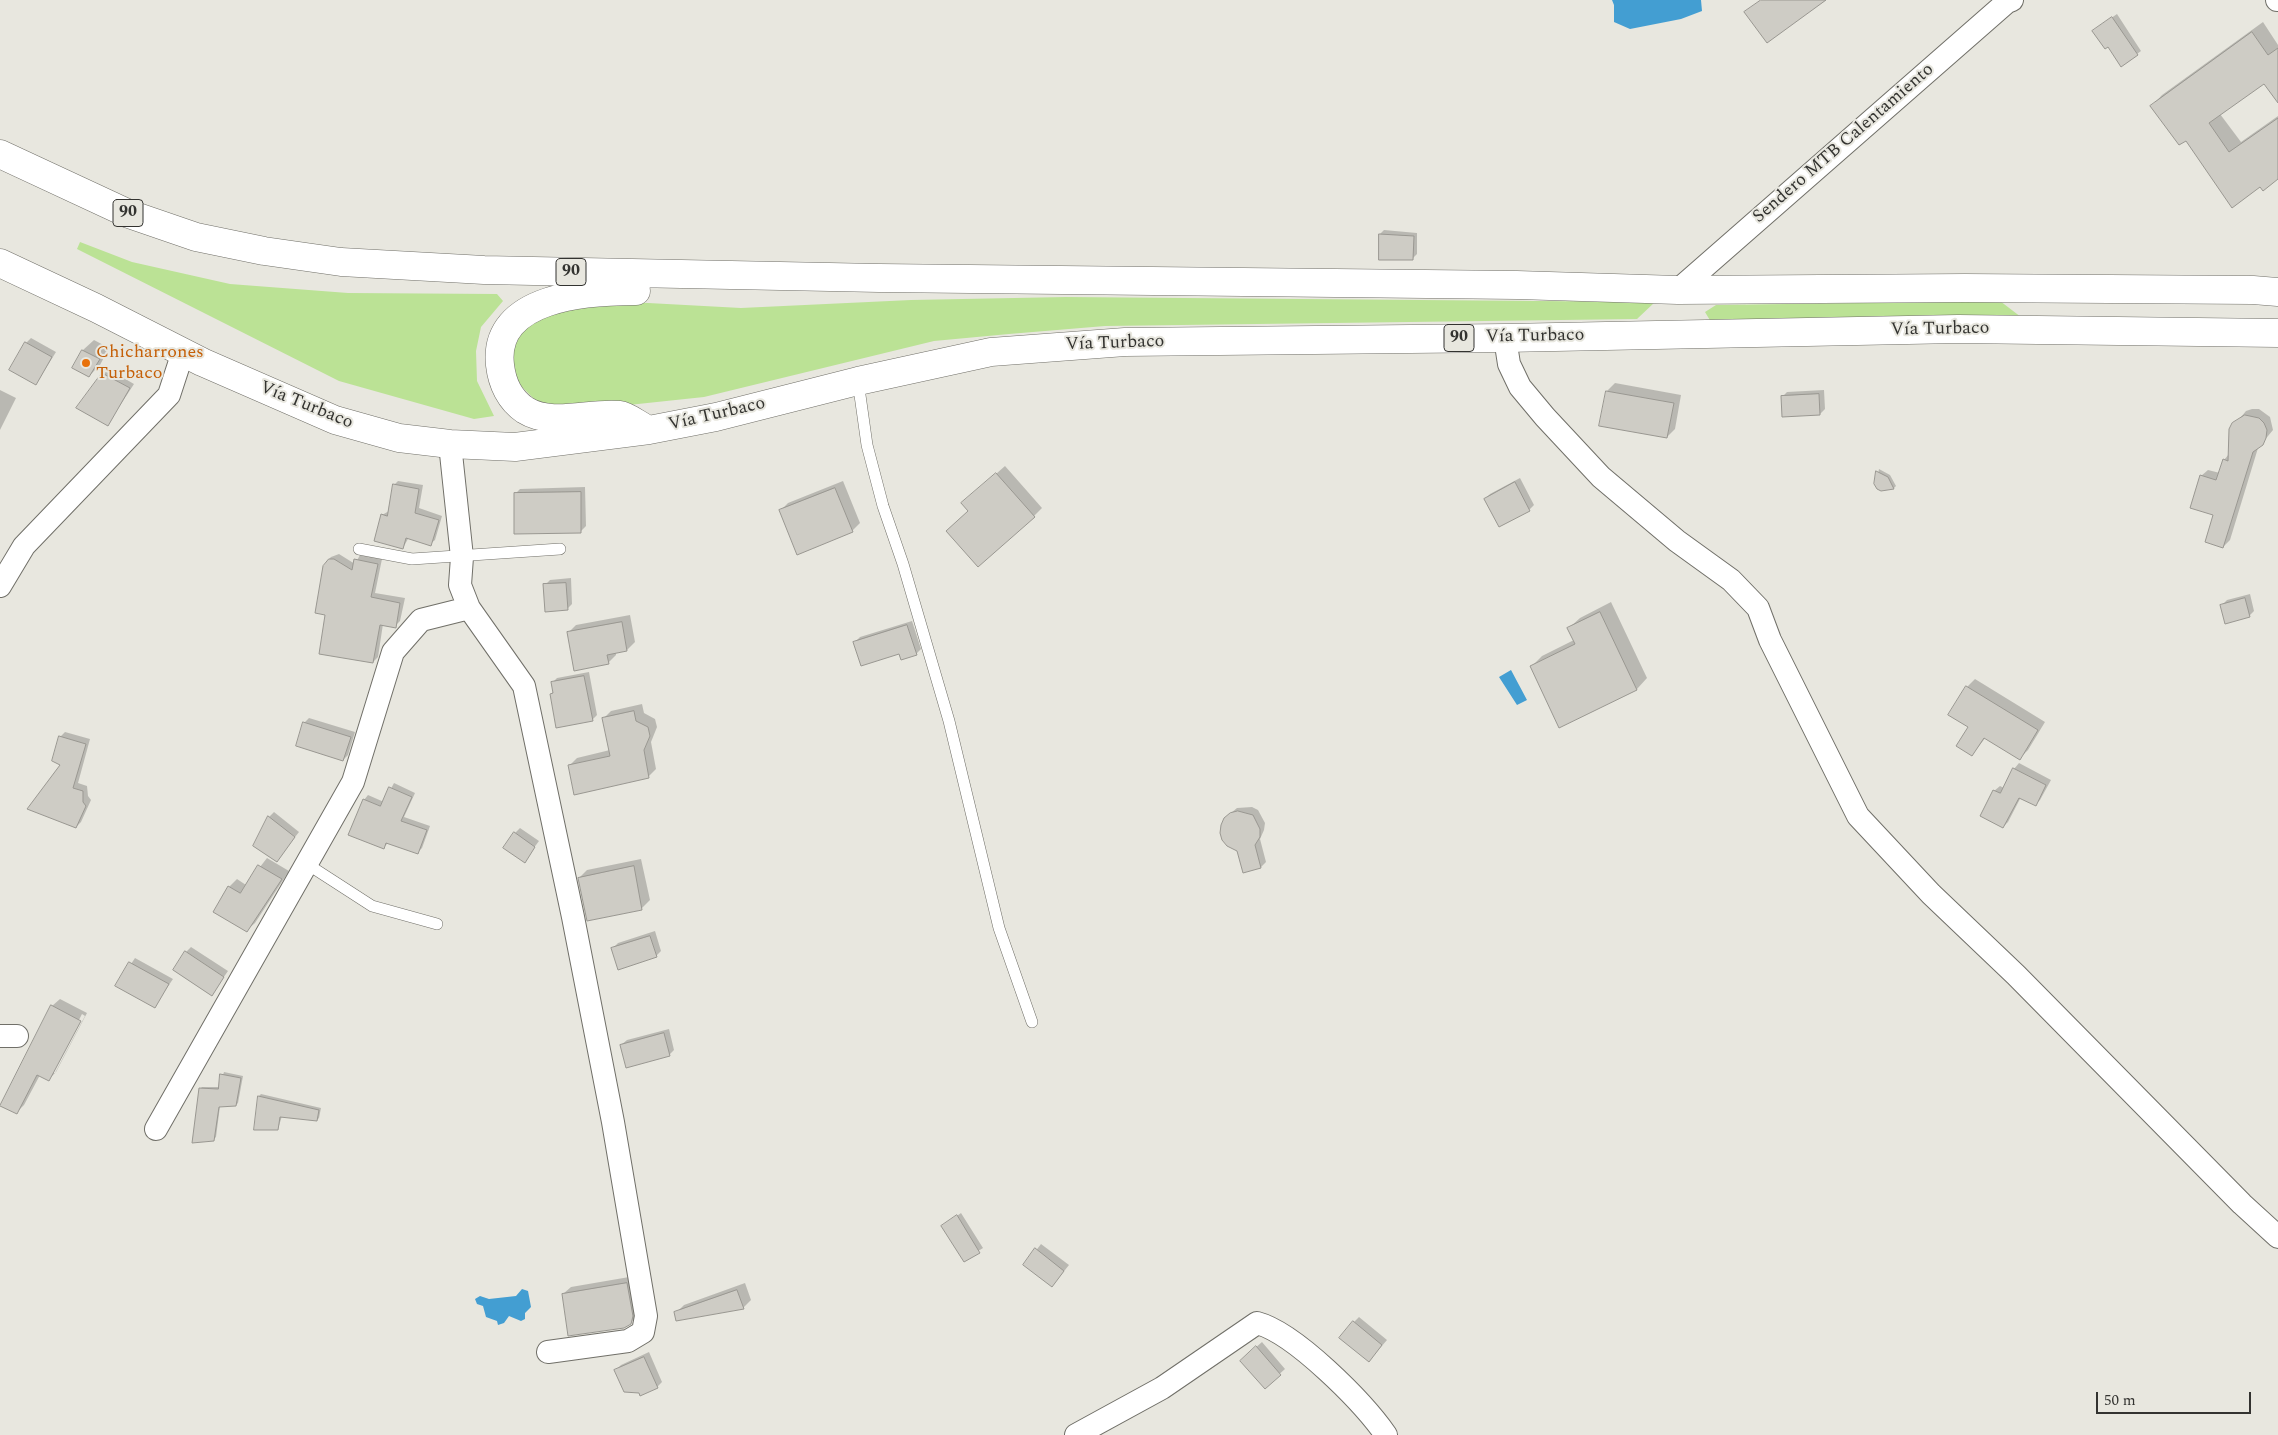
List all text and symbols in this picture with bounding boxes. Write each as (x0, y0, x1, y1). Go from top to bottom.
street label: Sendero MTB Calentamiento (1749, 60, 1939, 228)
road number: 90 (113, 200, 143, 227)
road number: 90 (556, 258, 586, 286)
street label: Vía Turbaco (1890, 318, 1990, 342)
road number: 90 (1444, 324, 1474, 352)
street label: Vía Turbaco (1485, 325, 1585, 349)
street label: Vía Turbaco (1065, 331, 1165, 357)
place label: Chicharrones Turbaco (96, 342, 204, 384)
marker: Chicharrones Turbaco (80, 357, 92, 369)
street label: Vía Turbaco (256, 377, 356, 435)
street label: Vía Turbaco (666, 393, 768, 437)
scale bar (2098, 1382, 2253, 1414)
text: 50 m (2104, 1389, 2136, 1412)

